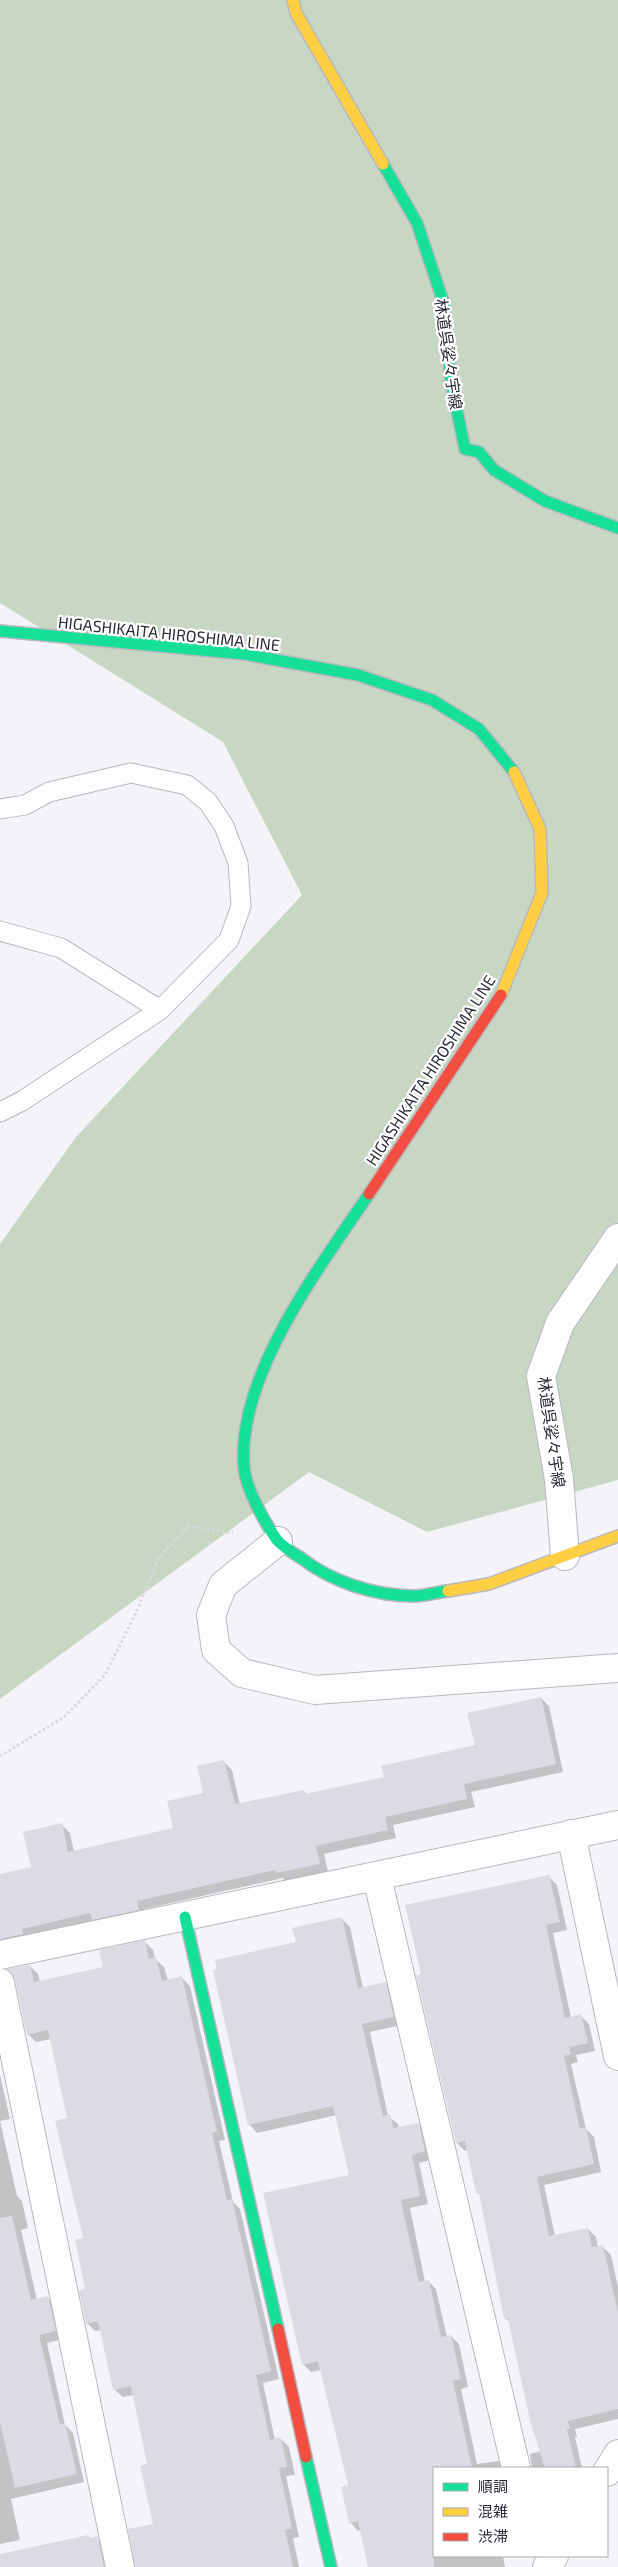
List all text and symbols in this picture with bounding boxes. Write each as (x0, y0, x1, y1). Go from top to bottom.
street label: 林道呉娑々宇線 (432, 297, 466, 411)
street label: HIGASHIKAITA HIROSHIMA LINE (57, 612, 281, 654)
street label: HIGASHIKAITA HIROSHIMA LINE (361, 971, 499, 1169)
street label: 林道呉娑々宇線 (535, 1375, 569, 1489)
legend (433, 2467, 608, 2557)
text: 順調 (478, 2477, 508, 2495)
text: 混雑 (478, 2502, 508, 2520)
text: 渋滞 (478, 2527, 508, 2545)

